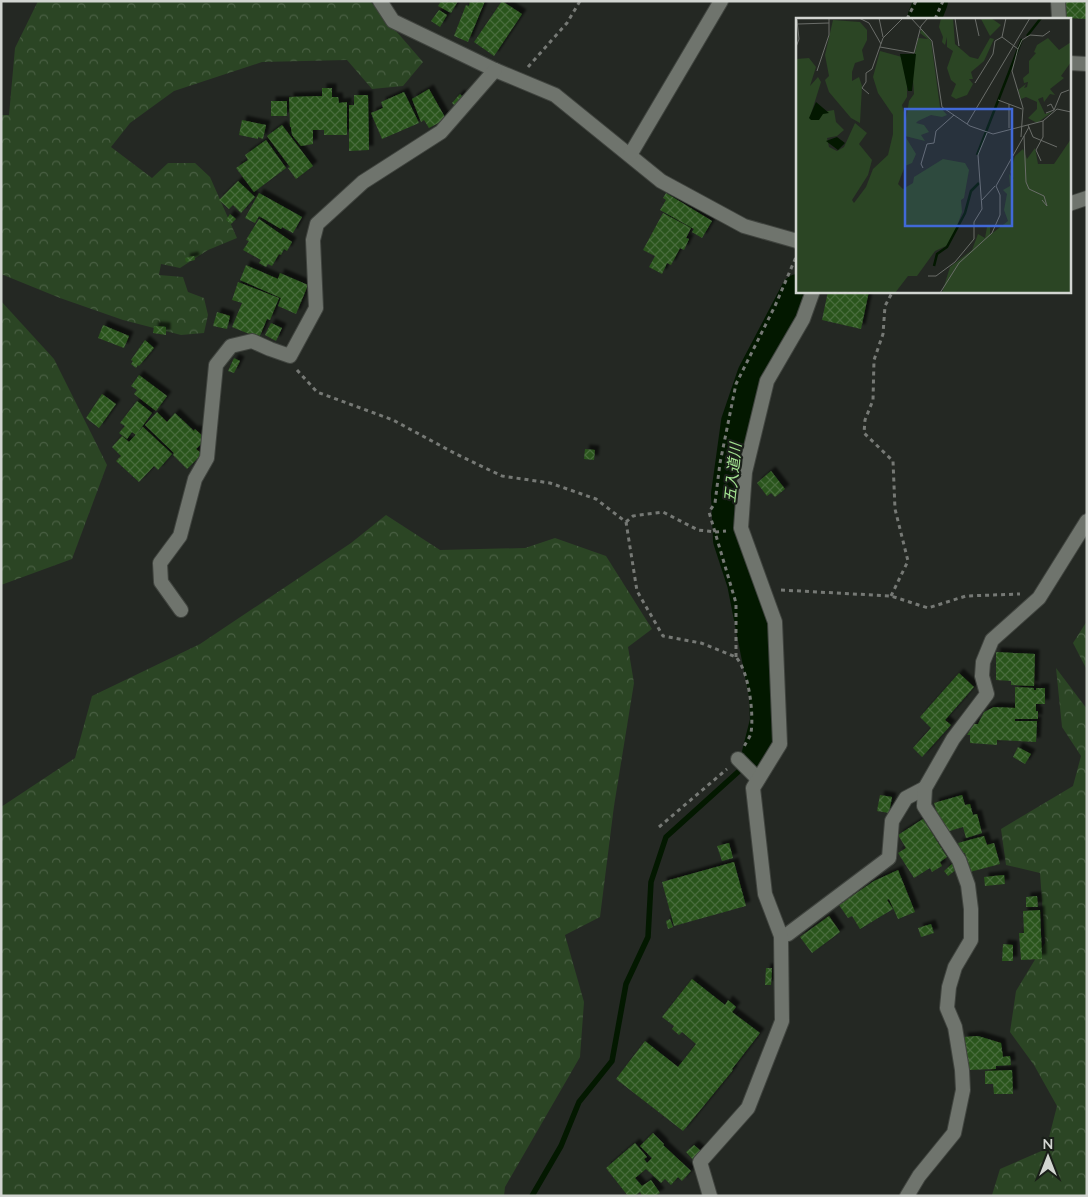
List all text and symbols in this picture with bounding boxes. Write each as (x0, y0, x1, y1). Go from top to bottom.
inset map (796, 18, 1070, 292)
water label: 五入道川 (720, 440, 744, 504)
north arrow (1023, 1132, 1073, 1182)
text: N (1043, 1135, 1053, 1152)

